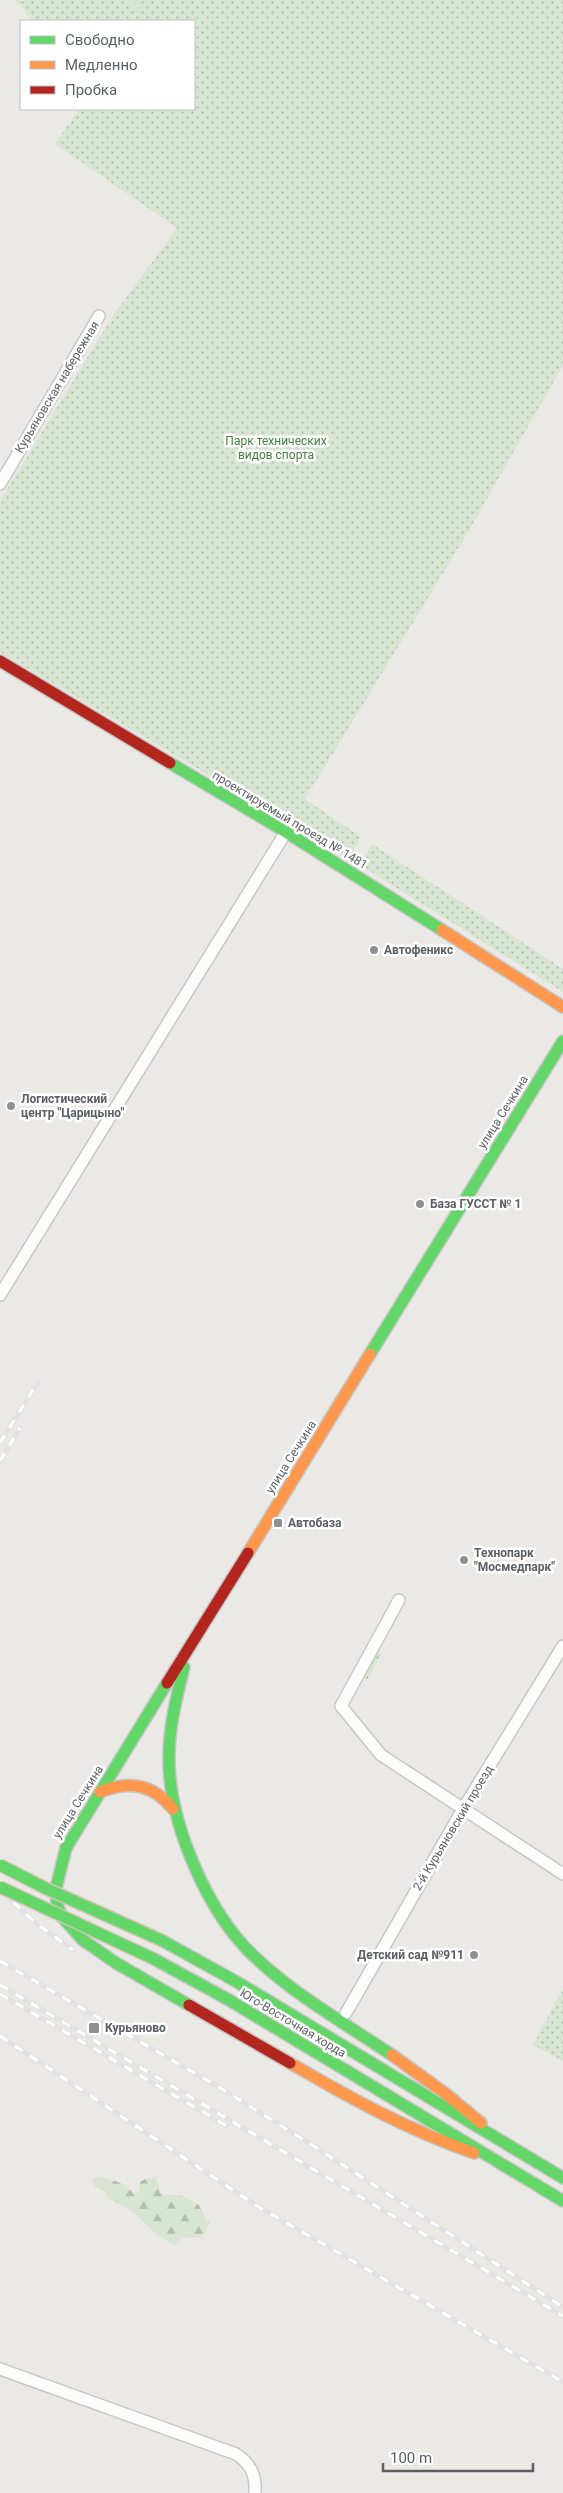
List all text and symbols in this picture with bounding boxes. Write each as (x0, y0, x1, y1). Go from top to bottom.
legend (20, 20, 195, 110)
text: Свободно (65, 31, 134, 49)
text: Медленно (65, 56, 138, 74)
text: Пробка (65, 81, 117, 99)
street label: Курьяновская набережная (12, 319, 102, 455)
park label: Парк технических видов спорта (225, 434, 327, 462)
street label: проектируемый проезд № 1481 (210, 768, 370, 872)
place label: Автофеникс (384, 943, 453, 957)
marker: Автофеникс (368, 944, 380, 956)
street label: улица Сечкина (475, 1073, 531, 1151)
place label: Логистический центр "Царицыно" (21, 1092, 125, 1120)
marker: Логистический центр "Царицыно" (5, 1100, 17, 1112)
place label: База ГУССТ № 1 (430, 1197, 521, 1211)
marker: База ГУССТ № 1 (414, 1198, 426, 1210)
street label: улица Сечкина (263, 1418, 319, 1496)
place label: Автобаза (288, 1516, 342, 1530)
marker: Автобаза (272, 1517, 284, 1529)
place label: Технопарк "Мосмедпарк" (474, 1546, 555, 1574)
marker: Технопарк "Мосмедпарк" (458, 1554, 470, 1566)
street label: улица Сечкина (50, 1763, 106, 1841)
street label: 2-й Курьяновский проезд (410, 1763, 496, 1893)
place label: Детский сад №911 (357, 1948, 464, 1962)
marker: Детский сад №911 (468, 1949, 480, 1961)
street label: Юго-Восточная хорда (237, 1986, 349, 2060)
marker: Курьяново (87, 2021, 101, 2035)
place label: Курьяново (105, 2021, 166, 2035)
scale bar (383, 2440, 533, 2472)
text: 100 m (390, 2449, 432, 2467)

